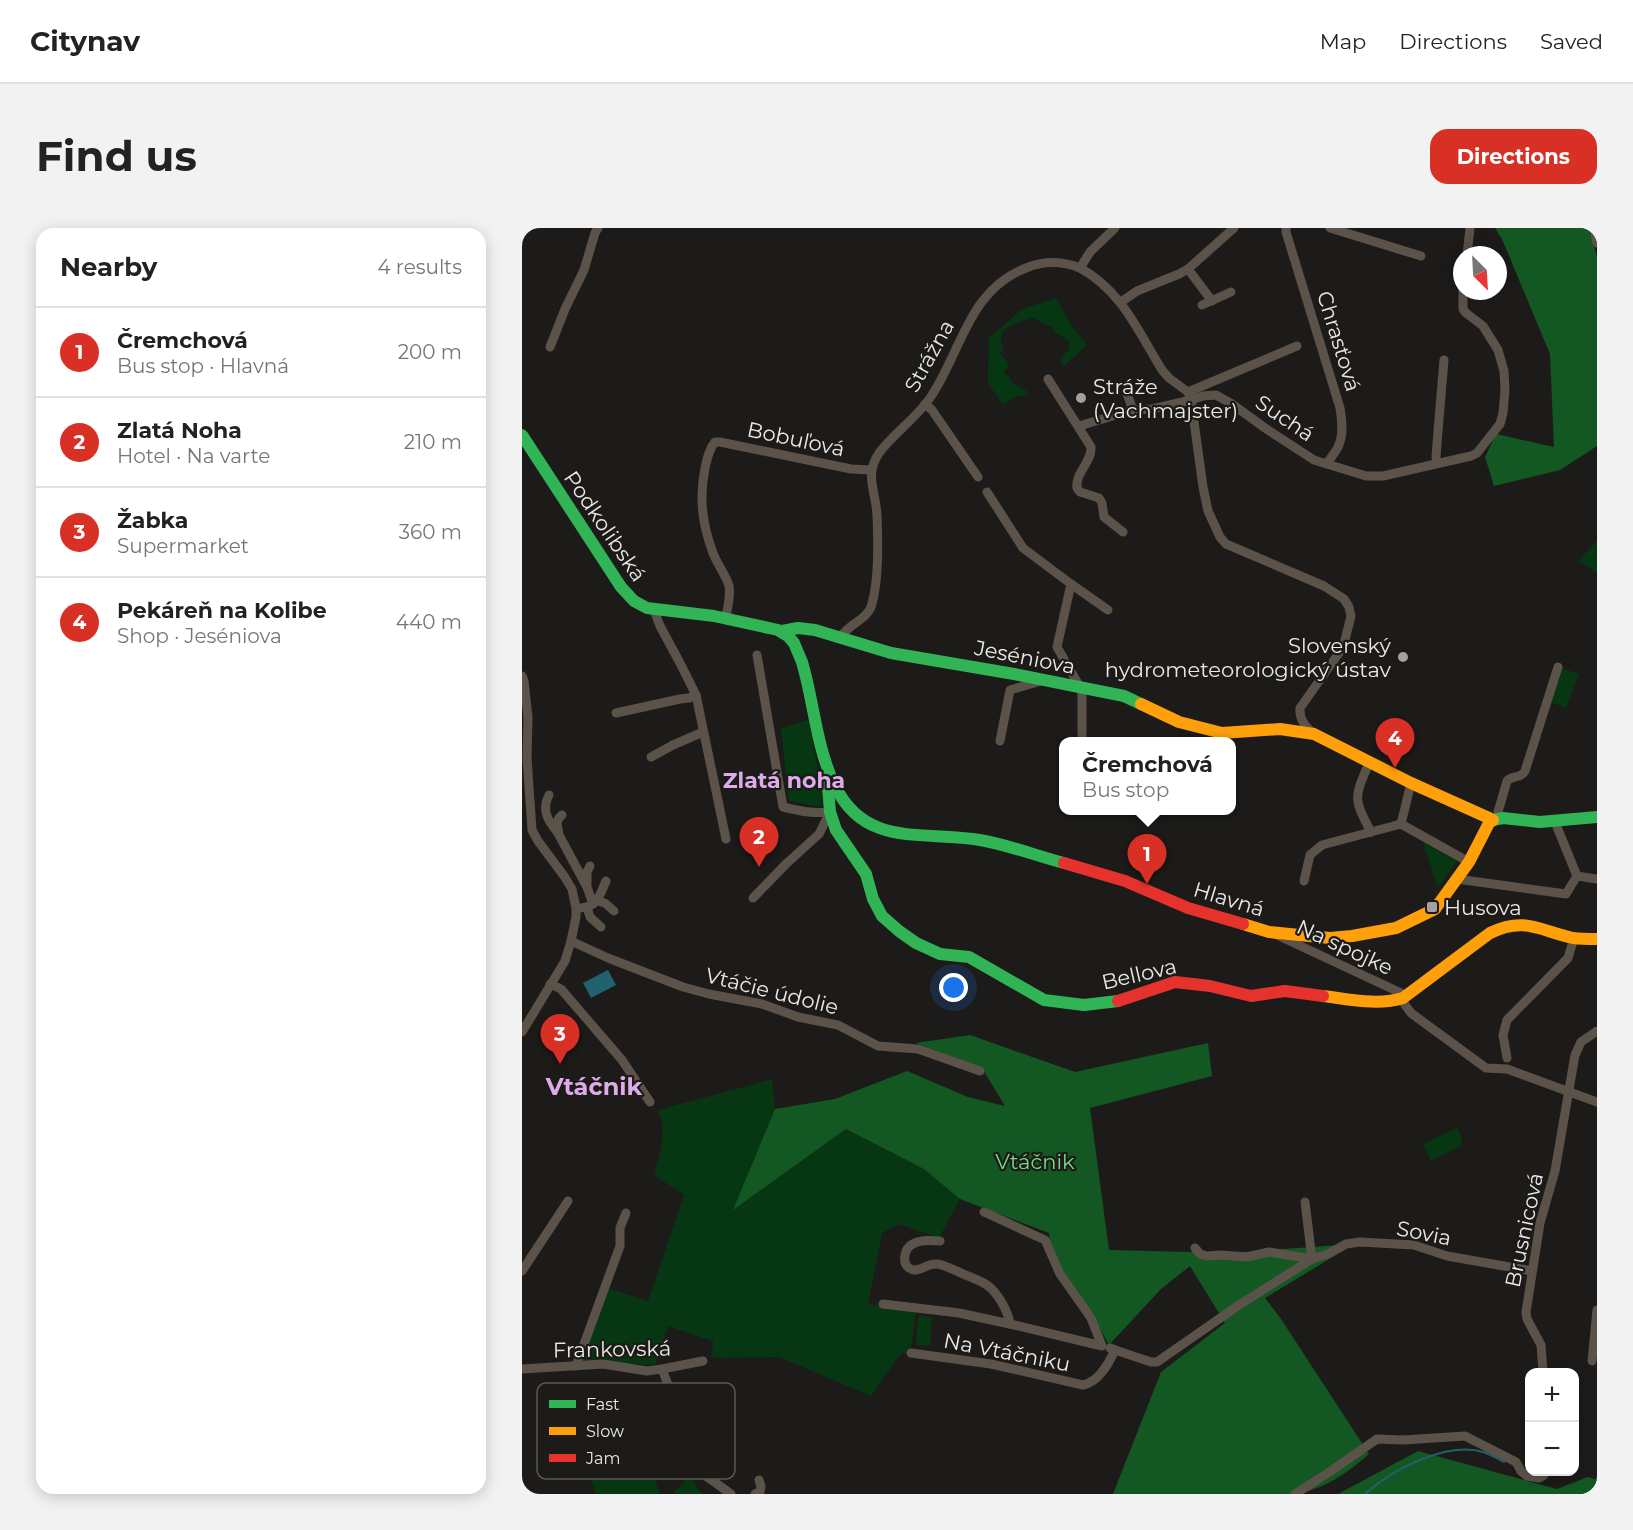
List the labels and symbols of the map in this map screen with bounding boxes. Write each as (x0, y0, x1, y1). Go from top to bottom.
north arrow (1453, 246, 1507, 300)
street label: Chrasťová (1312, 288, 1366, 394)
street label: Strážna (899, 316, 959, 396)
place label: Stráže (Vachmajster) (1093, 374, 1238, 423)
street label: Suchá (1251, 389, 1319, 447)
marker: Stráže (Vachmajster) (1074, 391, 1088, 405)
street label: Bobuľová (745, 416, 847, 462)
street label: Podkolibská (559, 466, 651, 586)
place label: Slovenský hydrometeorologický ústav (1105, 633, 1392, 682)
street label: Jeséniova (971, 635, 1078, 679)
marker: Slovenský hydrometeorologický ústav (1396, 650, 1410, 664)
pin: 4 (1376, 718, 1414, 768)
district label: Zlatá noha (723, 767, 845, 794)
pin: 2 (740, 818, 778, 867)
pin: 1 (1128, 834, 1166, 884)
street label: Hlavná (1190, 876, 1268, 922)
place label: Husova (1444, 895, 1522, 920)
marker: Husova (1425, 900, 1439, 914)
street label: Na spojke (1293, 914, 1397, 980)
street label: Bellova (1099, 953, 1179, 995)
street label: Vtáčie údolie (703, 962, 841, 1020)
your location (939, 973, 968, 1002)
pin: 3 (540, 1014, 579, 1064)
district label: Vtáčnik (545, 1072, 642, 1101)
park label: Vtáčnik (995, 1149, 1075, 1174)
street label: Brusnicová (1500, 1171, 1548, 1289)
street label: Sovia (1395, 1215, 1453, 1251)
street label: Na Vtáčniku (942, 1327, 1072, 1377)
street label: Frankovská (553, 1335, 671, 1363)
legend (537, 1383, 735, 1479)
text: Fast (586, 1395, 620, 1414)
text: Slow (586, 1422, 624, 1441)
text: Jam (585, 1449, 620, 1468)

